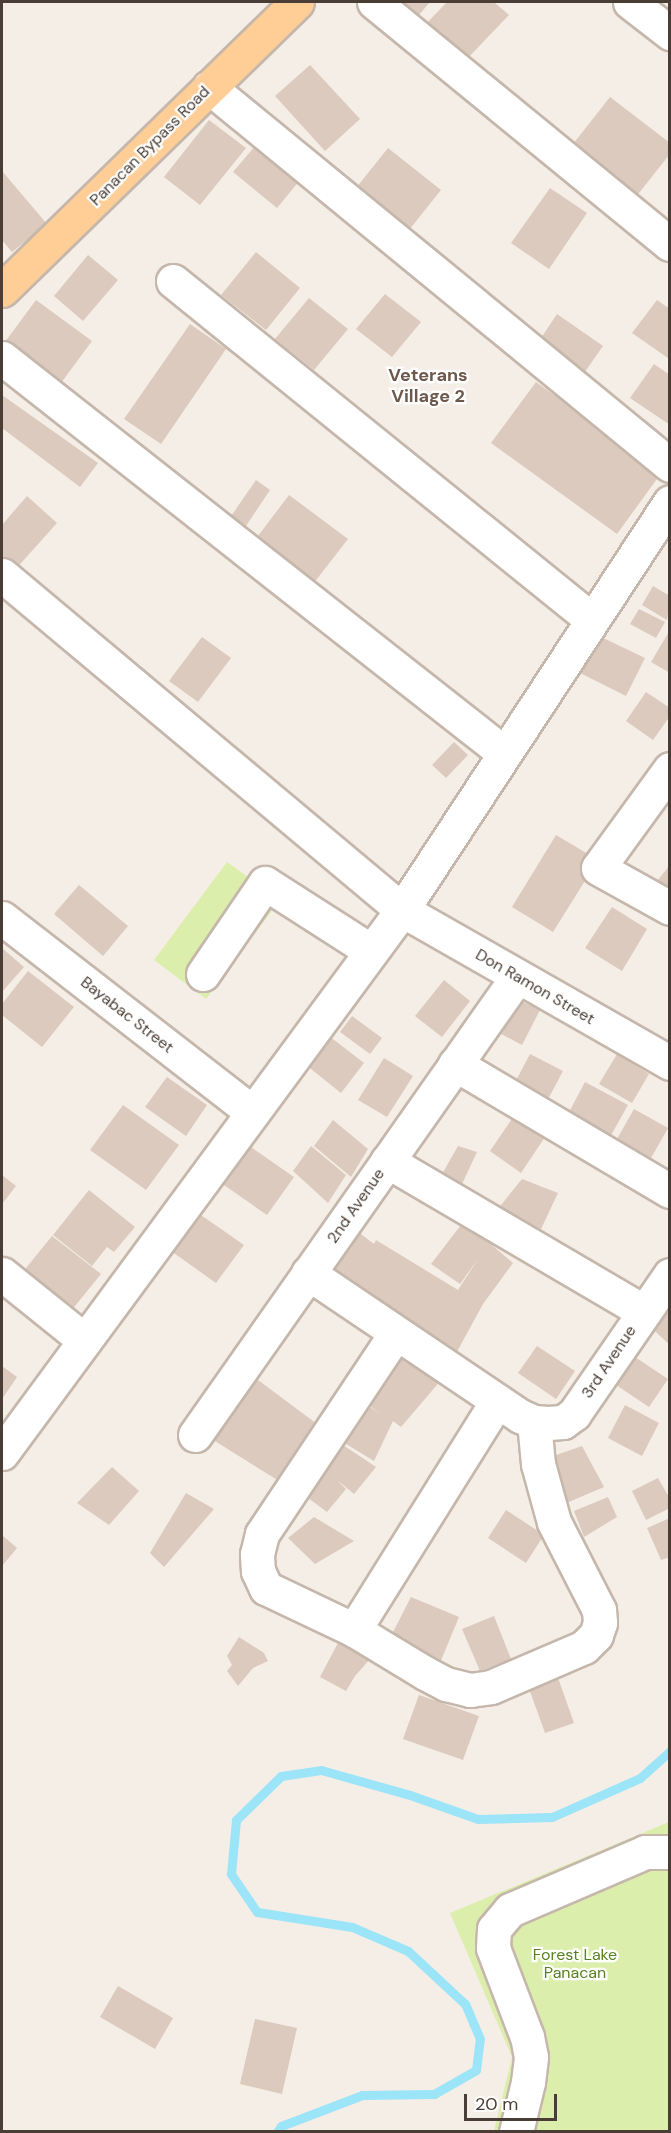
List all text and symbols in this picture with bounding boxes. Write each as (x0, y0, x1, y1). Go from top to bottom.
street label: Panacan Bypass Road (86, 82, 214, 210)
district label: Veterans Village 2 (388, 365, 468, 407)
street label: Don Ramon Street (472, 945, 598, 1029)
street label: Bayabac Street (77, 973, 177, 1057)
street label: 2nd Avenue (323, 1165, 389, 1247)
street label: 3rd Avenue (578, 1322, 640, 1402)
park label: Forest Lake Panacan (533, 1945, 617, 1983)
scale bar (467, 2082, 560, 2120)
text: 20 m (475, 2092, 518, 2116)

